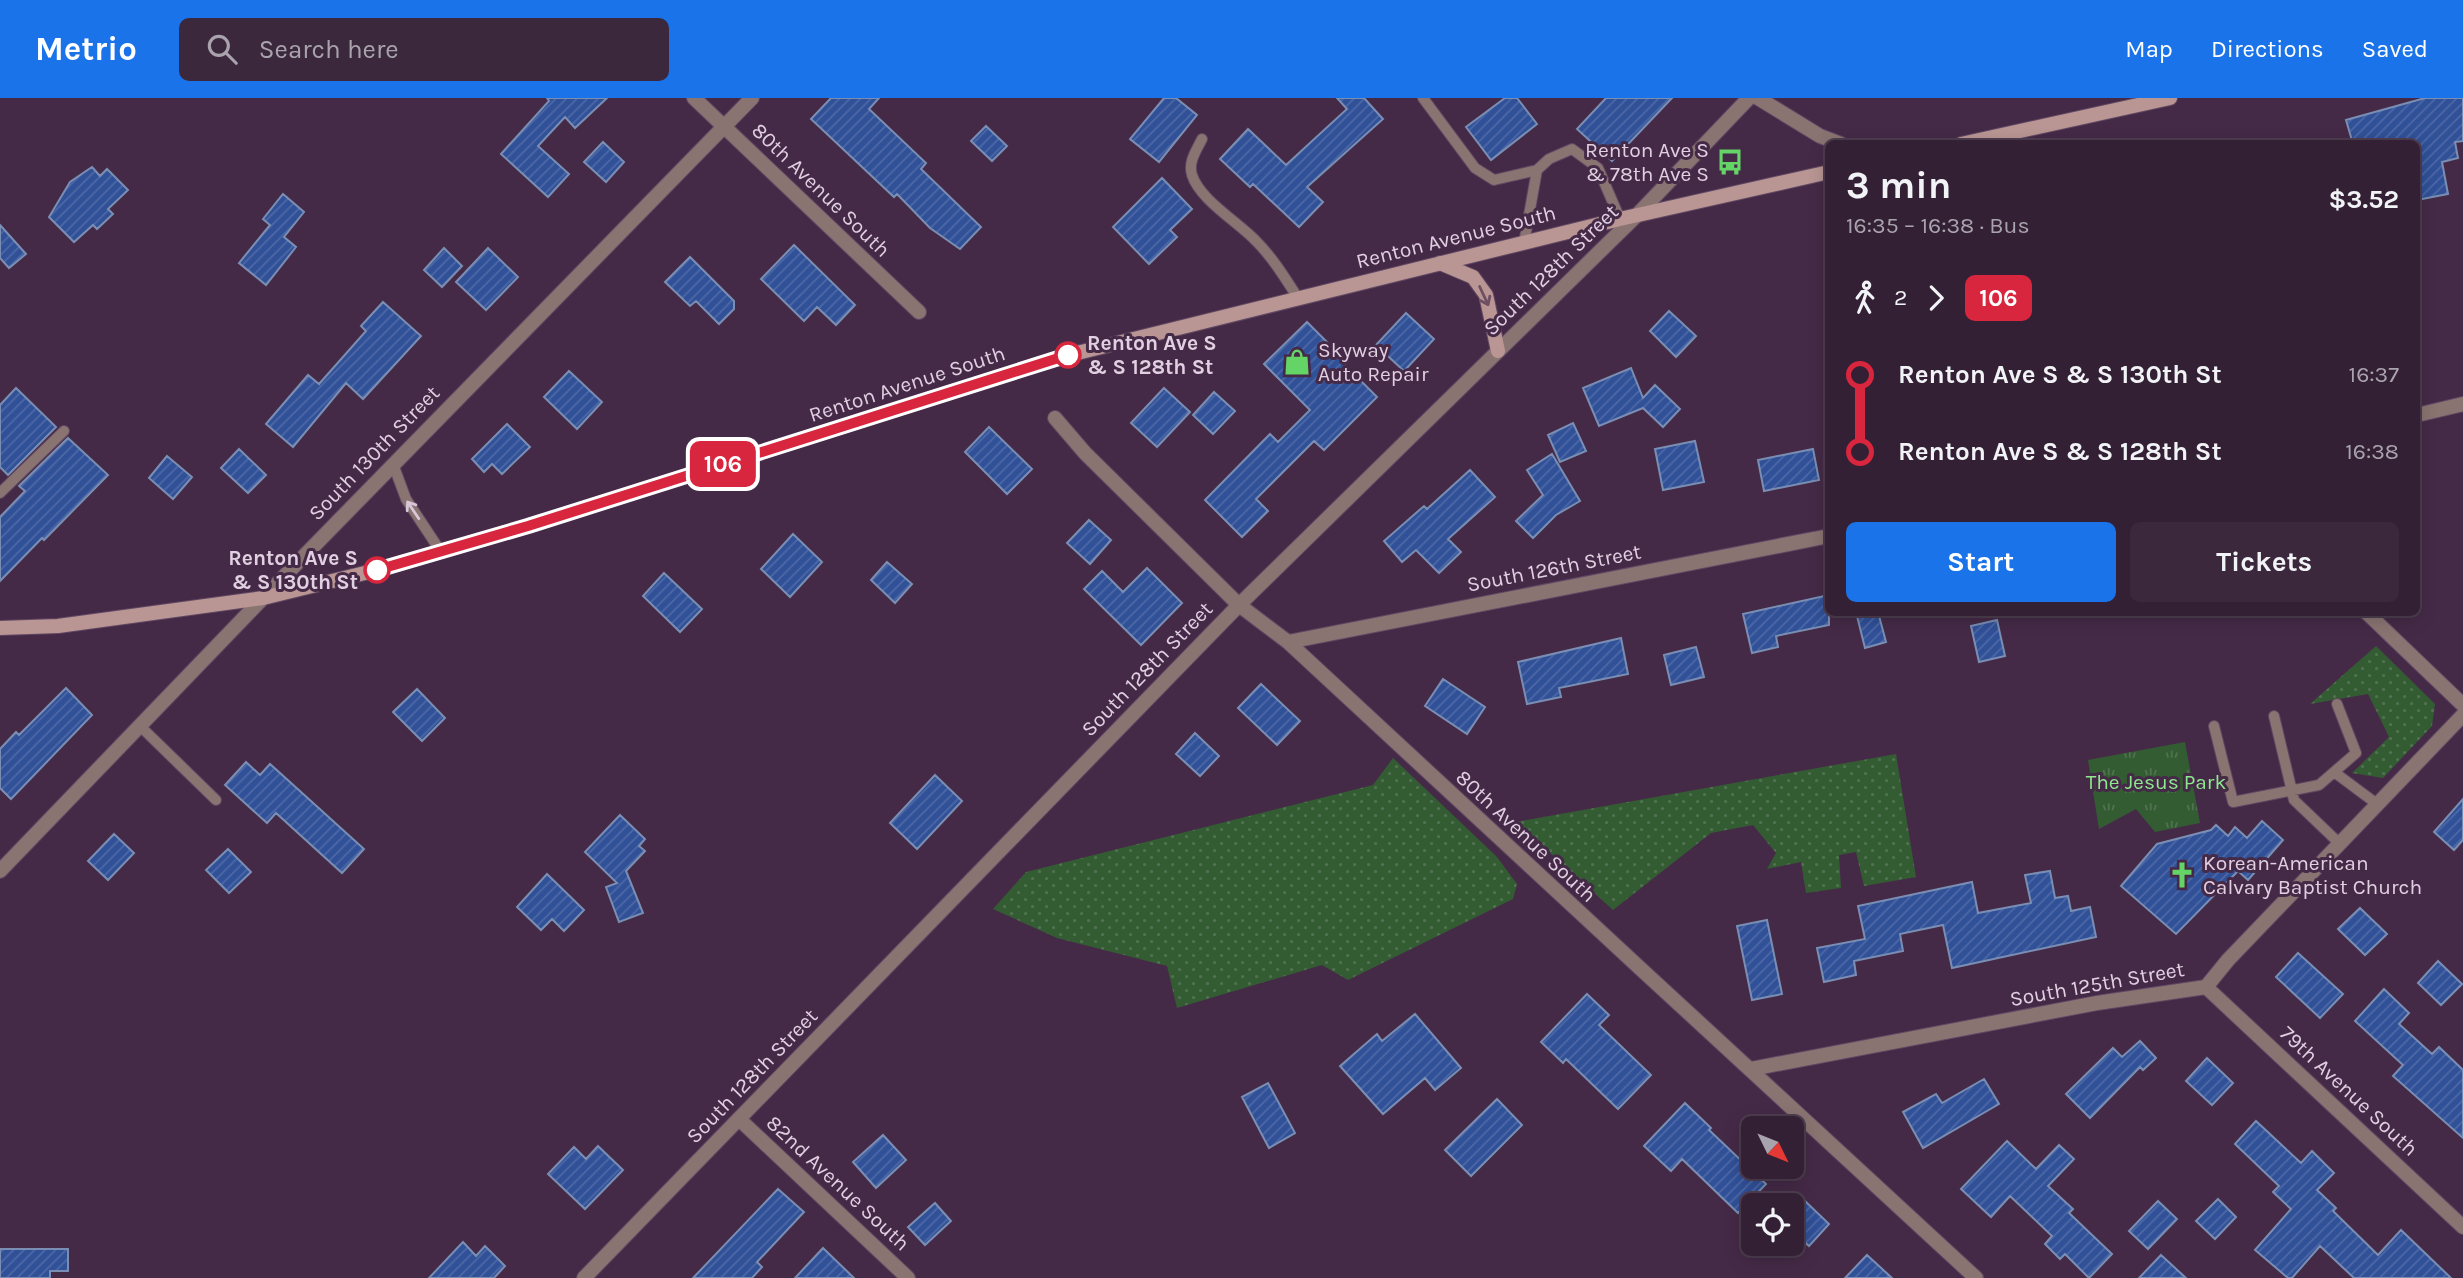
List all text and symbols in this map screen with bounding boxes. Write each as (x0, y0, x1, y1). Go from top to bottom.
search box (179, 18, 669, 81)
text: Metrio (35, 30, 137, 68)
icon: search (203, 30, 241, 68)
text: Search here (259, 34, 399, 65)
text: Map (2125, 35, 2173, 63)
text: Directions (2211, 35, 2324, 63)
text: Saved (2362, 35, 2428, 63)
street label: 80th Avenue South (747, 118, 895, 262)
place label: Renton Ave S & 78th Ave S (1585, 138, 1709, 186)
bus stop icon: Renton Ave S & 78th Ave S (1715, 147, 1745, 177)
text: 3 min (1846, 163, 1951, 208)
text: $3.52 (2328, 184, 2399, 215)
street label: South 128th Street (1479, 200, 1623, 340)
street label: Renton Avenue South (1354, 201, 1558, 273)
text: 16:35 – 16:38 · Bus (1846, 212, 2030, 239)
icon: walk (1846, 279, 1884, 317)
icon: forward (1917, 279, 1955, 317)
text: 2 (1894, 284, 1907, 311)
text: 106 (1979, 284, 2018, 312)
one-way arrow (1477, 285, 1491, 306)
place label: Renton Ave S & S 128th St (1087, 331, 1217, 379)
place label: Skyway Auto Repair (1318, 338, 1429, 386)
street label: Renton Avenue South (806, 341, 1008, 427)
marker: Renton Ave S & S 128th St (1055, 342, 1081, 368)
shop icon: Skyway Auto Repair (1282, 347, 1312, 377)
text: Renton Ave S & S 130th St (1898, 359, 2222, 390)
text: 16:37 (2349, 361, 2399, 388)
street label: South 130th Street (304, 381, 444, 525)
text: Renton Ave S & S 128th St (1898, 436, 2222, 467)
text: 16:38 (2345, 438, 2399, 465)
line badge: 106 (683, 441, 763, 487)
text: 106 (704, 450, 742, 478)
one-way arrow (406, 501, 420, 520)
button: Start (1846, 522, 2116, 602)
button: Tickets (2130, 522, 2399, 602)
street label: South 126th Street (1465, 539, 1643, 597)
place label: Renton Ave S & S 130th St (228, 546, 358, 594)
marker: Renton Ave S & S 130th St (364, 557, 390, 583)
street label: South 128th Street (1077, 597, 1217, 741)
street label: 80th Avenue South (1451, 765, 1601, 907)
park label: The Jesus Park (2086, 770, 2226, 794)
place label: Korean-American Calvary Baptist Church (2203, 851, 2422, 899)
church icon: Korean-American Calvary Baptist Church (2167, 860, 2197, 890)
street label: South 125th Street (2008, 957, 2186, 1011)
street label: South 128th Street (682, 1004, 822, 1148)
street label: 79th Avenue South (2275, 1021, 2423, 1161)
street label: 82nd Avenue South (762, 1111, 914, 1255)
north arrow (1741, 1116, 1804, 1180)
map controls (1741, 1116, 1804, 1256)
button: locate (1741, 1193, 1804, 1256)

